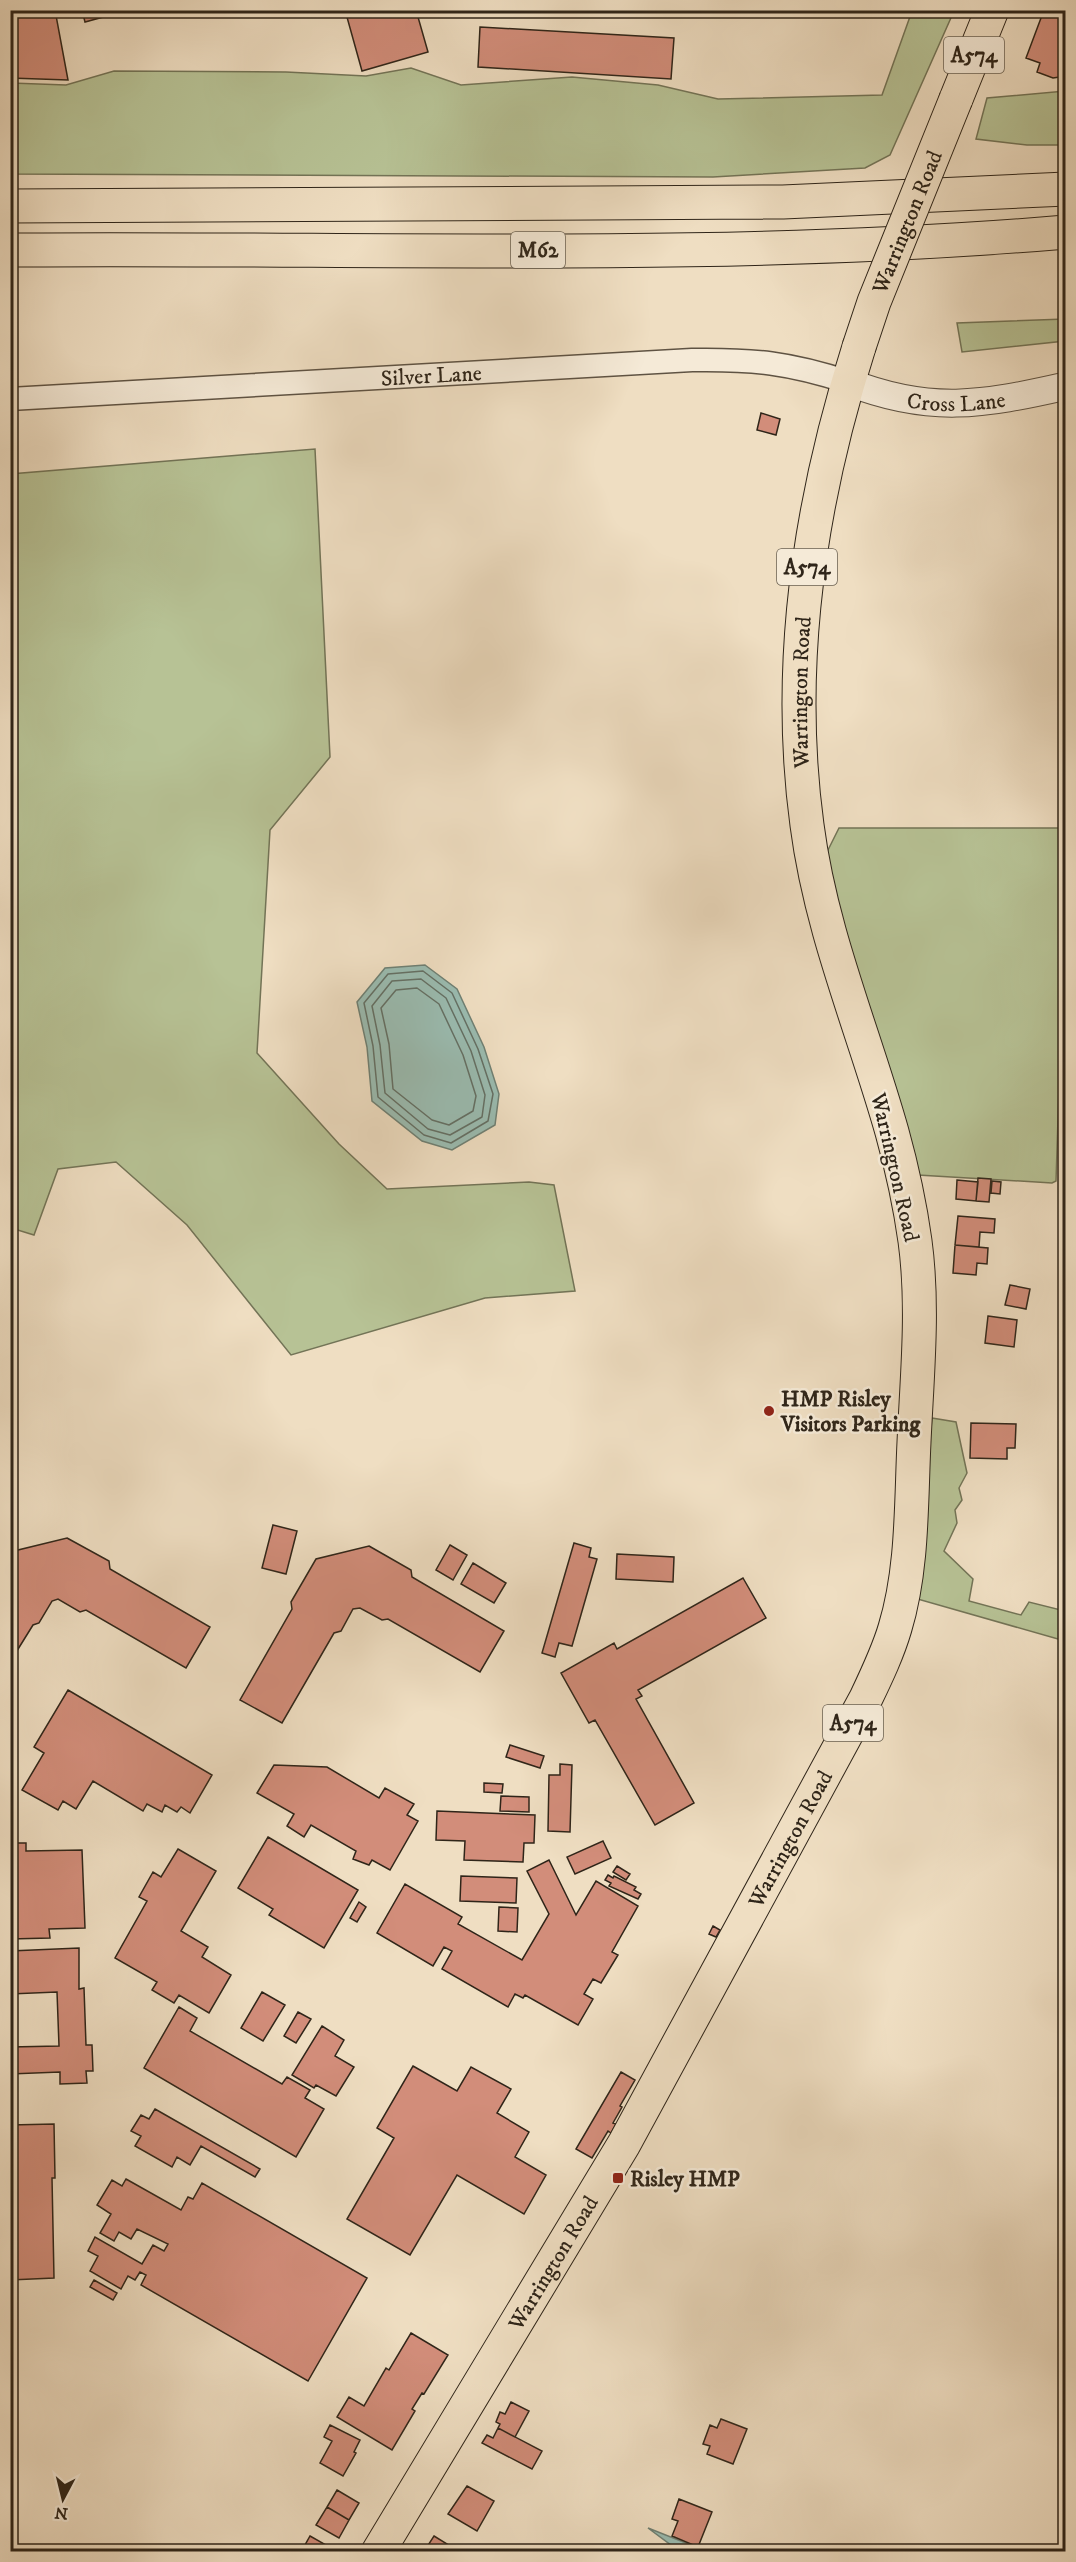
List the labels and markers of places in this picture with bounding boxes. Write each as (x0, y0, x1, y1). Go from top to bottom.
place label: HMP Risley Visitors Parking (780, 1386, 922, 1438)
marker: HMP Risley Visitors Parking (762, 1404, 776, 1418)
place label: Risley HMP (630, 2166, 740, 2193)
marker: Risley HMP (611, 2171, 625, 2185)

